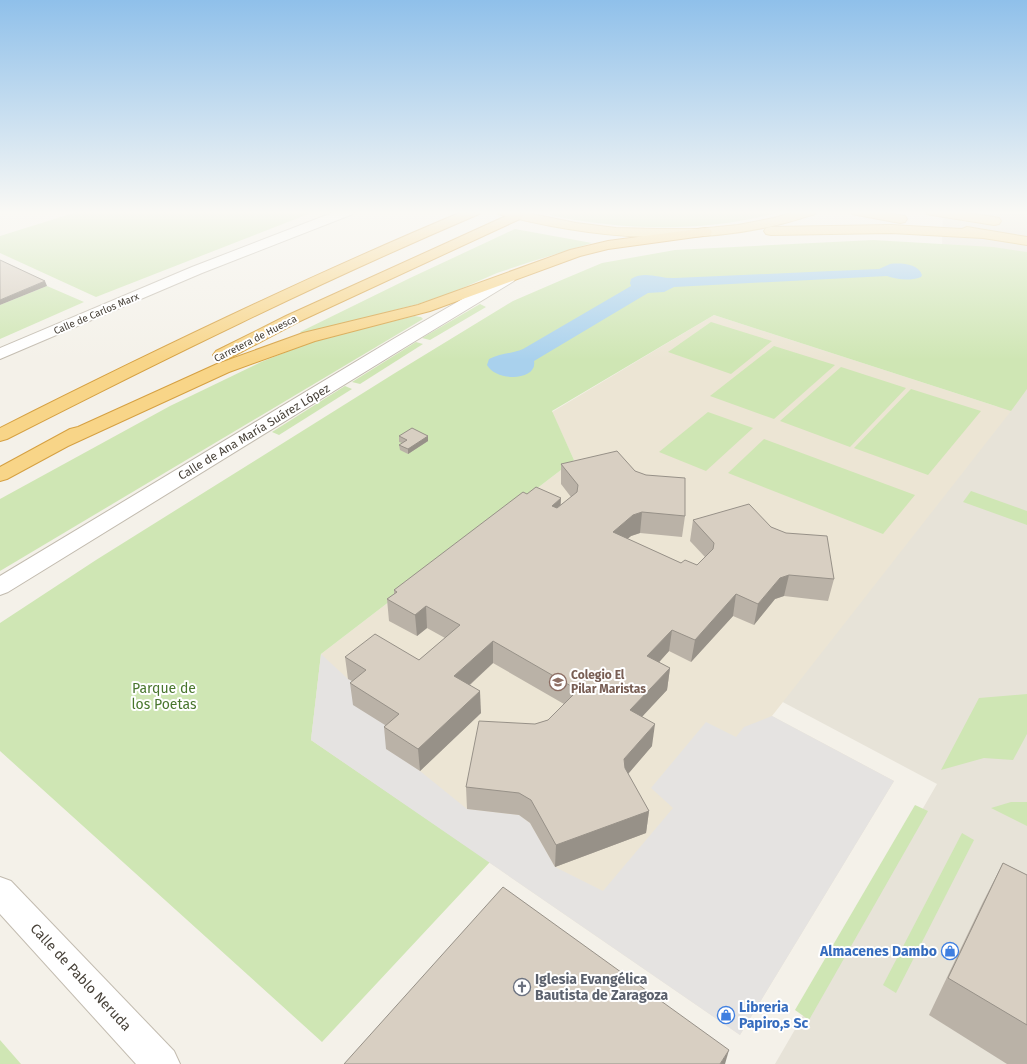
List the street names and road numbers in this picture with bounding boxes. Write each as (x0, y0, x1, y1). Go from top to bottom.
street label: Calle de Carlos Marx (52, 290, 141, 337)
street label: Carretera de Huesca (212, 313, 299, 365)
street label: Calle de Ana María Suárez López (176, 381, 332, 483)
street label: Calle de Pablo Neruda (27, 920, 135, 1034)

